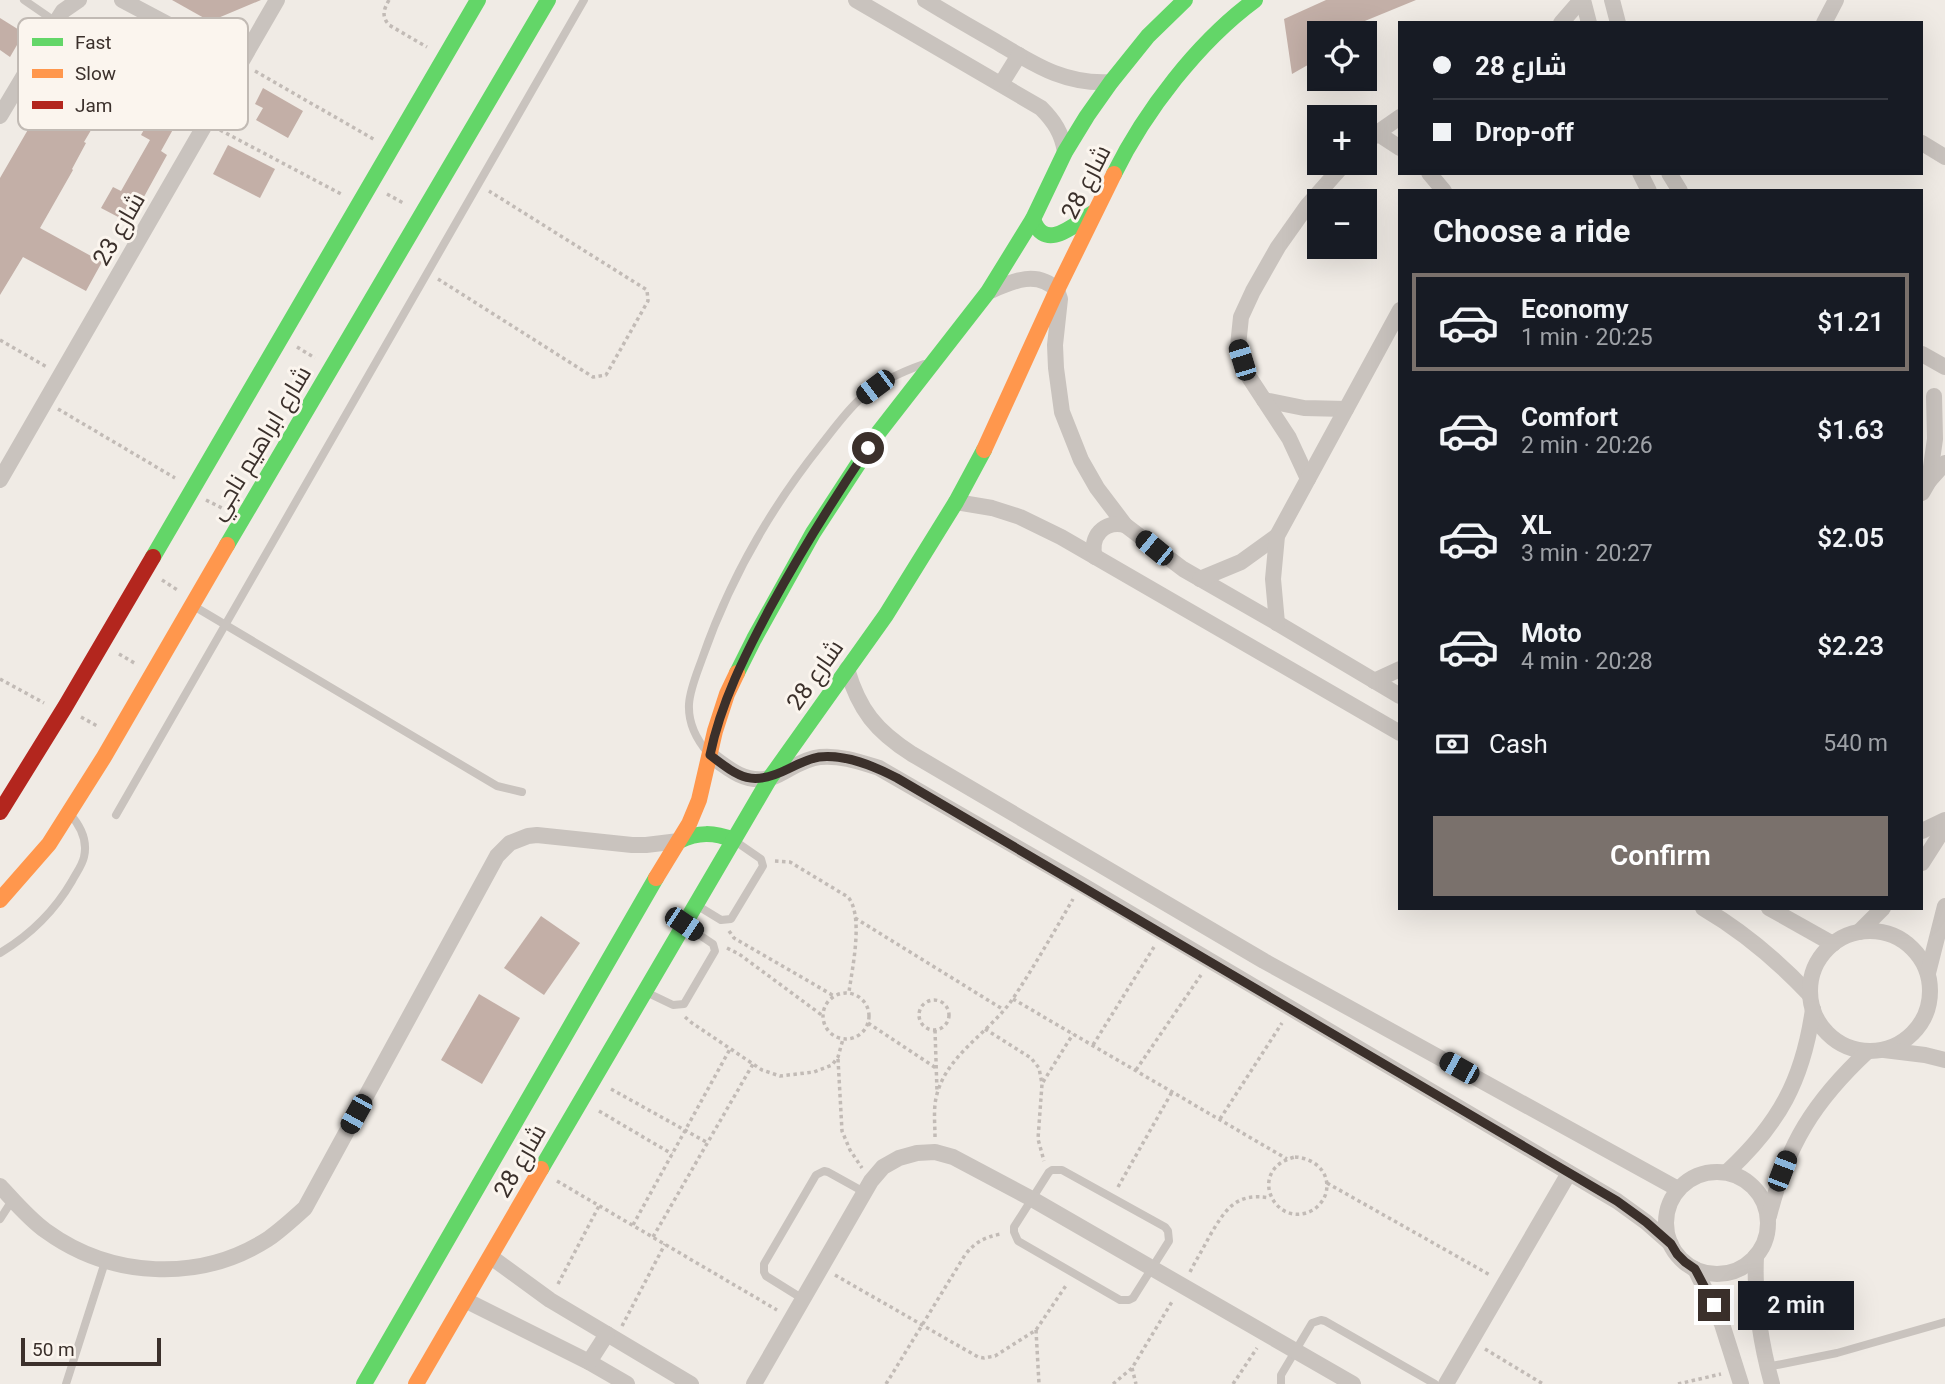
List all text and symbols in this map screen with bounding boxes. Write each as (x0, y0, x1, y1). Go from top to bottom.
legend (18, 18, 248, 130)
map controls (1307, 21, 1377, 259)
button: locate (1307, 21, 1377, 91)
text: Fast (75, 31, 112, 54)
text: شارع 28 (1475, 51, 1567, 81)
text: Slow (75, 62, 116, 85)
text: Jam (75, 94, 112, 117)
button: + (1307, 105, 1377, 175)
text: Drop-off (1475, 117, 1574, 147)
street label: شارع 28 (1055, 140, 1118, 225)
street label: شارع 23 (87, 188, 153, 271)
button: − (1307, 189, 1377, 259)
text: Choose a ride (1433, 212, 1630, 250)
icon: car (1437, 291, 1500, 354)
text: Economy (1521, 294, 1628, 324)
text: $1.21 (1817, 307, 1884, 337)
text: 1 min · 20:25 (1521, 324, 1653, 351)
car (1226, 337, 1259, 383)
street label: شارع ابراهيم ناجي (203, 361, 321, 528)
car (852, 366, 899, 408)
icon: car (1437, 399, 1500, 462)
text: Comfort (1521, 402, 1618, 432)
text: $1.63 (1817, 415, 1884, 445)
route start (852, 432, 884, 464)
text: 2 min · 20:26 (1521, 432, 1653, 459)
icon: car (1437, 507, 1500, 570)
text: XL (1521, 510, 1552, 540)
text: $2.05 (1817, 523, 1884, 553)
car (1132, 527, 1177, 569)
text: 3 min · 20:27 (1521, 540, 1653, 567)
icon: car (1437, 615, 1500, 678)
text: Moto (1521, 618, 1582, 648)
text: $2.23 (1817, 631, 1884, 661)
street label: شارع 28 (781, 634, 851, 717)
text: 4 min · 20:28 (1521, 648, 1653, 675)
icon: cash (1433, 725, 1471, 763)
text: Cash (1489, 729, 1548, 759)
text: 540 m (1823, 730, 1888, 757)
button: Confirm (1433, 816, 1888, 896)
car (661, 904, 708, 944)
car (1436, 1049, 1483, 1087)
car (337, 1091, 376, 1137)
street label: شارع 28 (488, 1120, 554, 1203)
car (1765, 1148, 1800, 1194)
callout: 2 min (1738, 1280, 1854, 1330)
route end (1698, 1289, 1730, 1321)
text: 2 min (1767, 1292, 1825, 1319)
scale bar (21, 1335, 161, 1367)
text: 50 m (32, 1338, 75, 1361)

